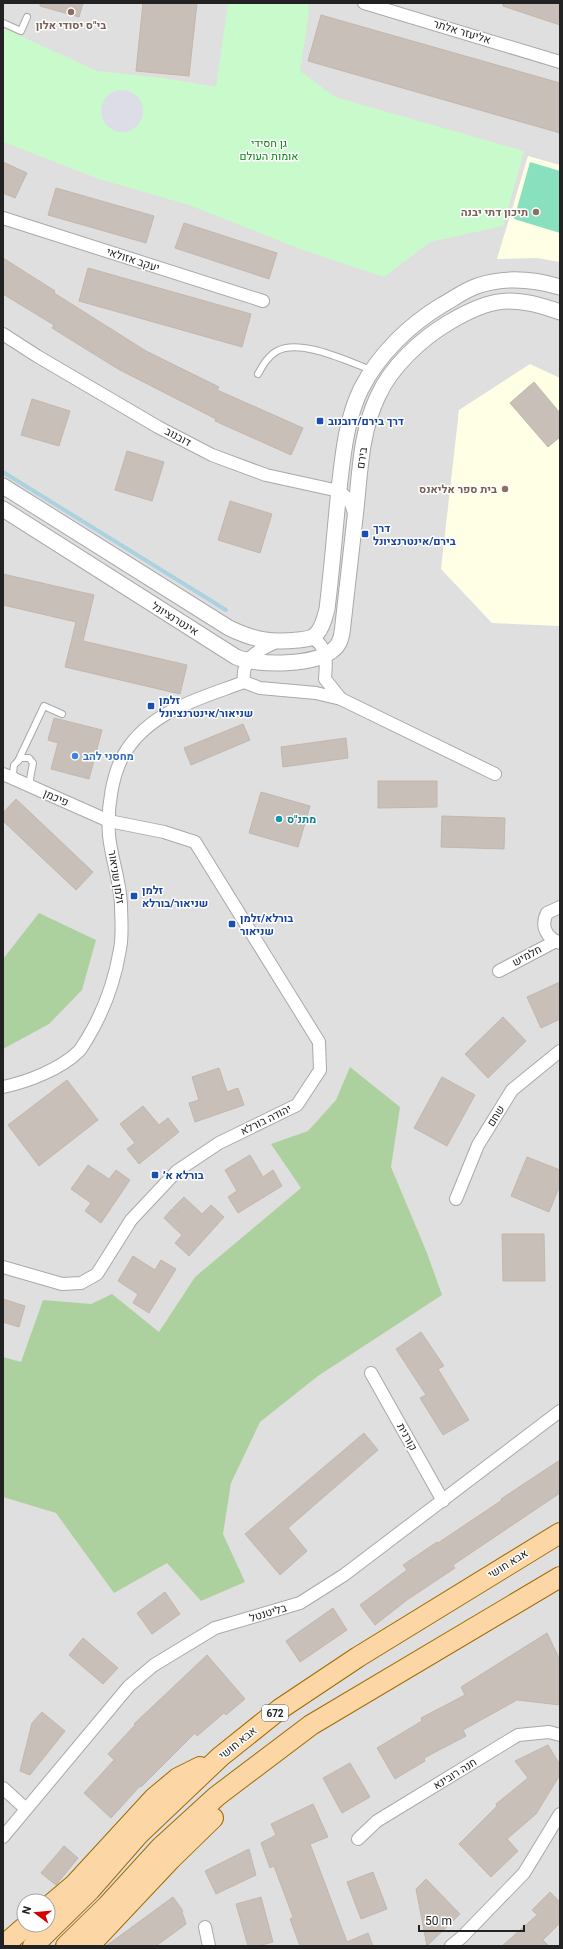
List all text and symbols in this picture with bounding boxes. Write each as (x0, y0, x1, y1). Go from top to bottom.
marker: בי"ס יסודי אלון (66, 7, 76, 17)
street label: אליעזר אלתר (432, 17, 492, 47)
place label: בי"ס יסודי אלון (36, 19, 106, 32)
park label: גן חסידי אומות העולם (240, 137, 298, 163)
place label: תיכון דתי יבנה (461, 206, 528, 219)
marker: תיכון דתי יבנה (531, 207, 541, 217)
street label: יעקב אזולאי (105, 245, 161, 275)
place label: דרך בירם/דובנוב (328, 415, 404, 428)
marker: דרך בירם/דובנוב (315, 416, 325, 426)
street label: דובנוב (163, 425, 194, 449)
street label: בירם (354, 446, 370, 470)
place label: בית ספר אליאנס (419, 483, 497, 496)
marker: בית ספר אליאנס (500, 484, 510, 494)
place label: דרך בירם/אינטרנציונל (373, 522, 456, 548)
marker: דרך בירם/אינטרנציונל (360, 529, 370, 539)
street label: אינטרנציונל (149, 600, 201, 638)
place label: זלמן שניאור/אינטרנציונל (159, 694, 253, 720)
marker: זלמן שניאור/אינטרנציונל (146, 701, 156, 711)
place label: מחסני להב (83, 750, 134, 763)
marker: מחסני להב (70, 751, 80, 761)
street label: פיכמן (41, 787, 71, 809)
place label: מתנ"ס (287, 813, 316, 826)
marker: מתנ"ס (274, 814, 284, 824)
street label: זלמן שניאור (105, 849, 127, 905)
place label: זלמן שניאור/בורלא (142, 884, 208, 910)
marker: זלמן שניאור/בורלא (129, 891, 139, 901)
place label: בורלא/זלמן שניאור (240, 912, 293, 938)
marker: בורלא/זלמן שניאור (227, 919, 237, 929)
street label: חלמיש (510, 943, 544, 969)
street label: יהודה בורלא (238, 1102, 294, 1138)
street label: שחם (485, 1103, 507, 1129)
place label: בורלא א׳ (163, 1169, 204, 1182)
marker: בורלא א׳ (150, 1170, 160, 1180)
street label: קורנית (394, 1421, 420, 1453)
street label: אבא חושי (486, 1547, 530, 1581)
street label: בליטנטל (248, 1601, 288, 1625)
road number: 672 (262, 1705, 288, 1721)
street label: אבא חושי (217, 1724, 259, 1762)
street label: חנה רובינא (431, 1756, 479, 1792)
north arrow (16, 1893, 56, 1933)
text: N (20, 1905, 34, 1916)
scale bar (419, 1907, 524, 1933)
text: 50 m (425, 1914, 452, 1928)

